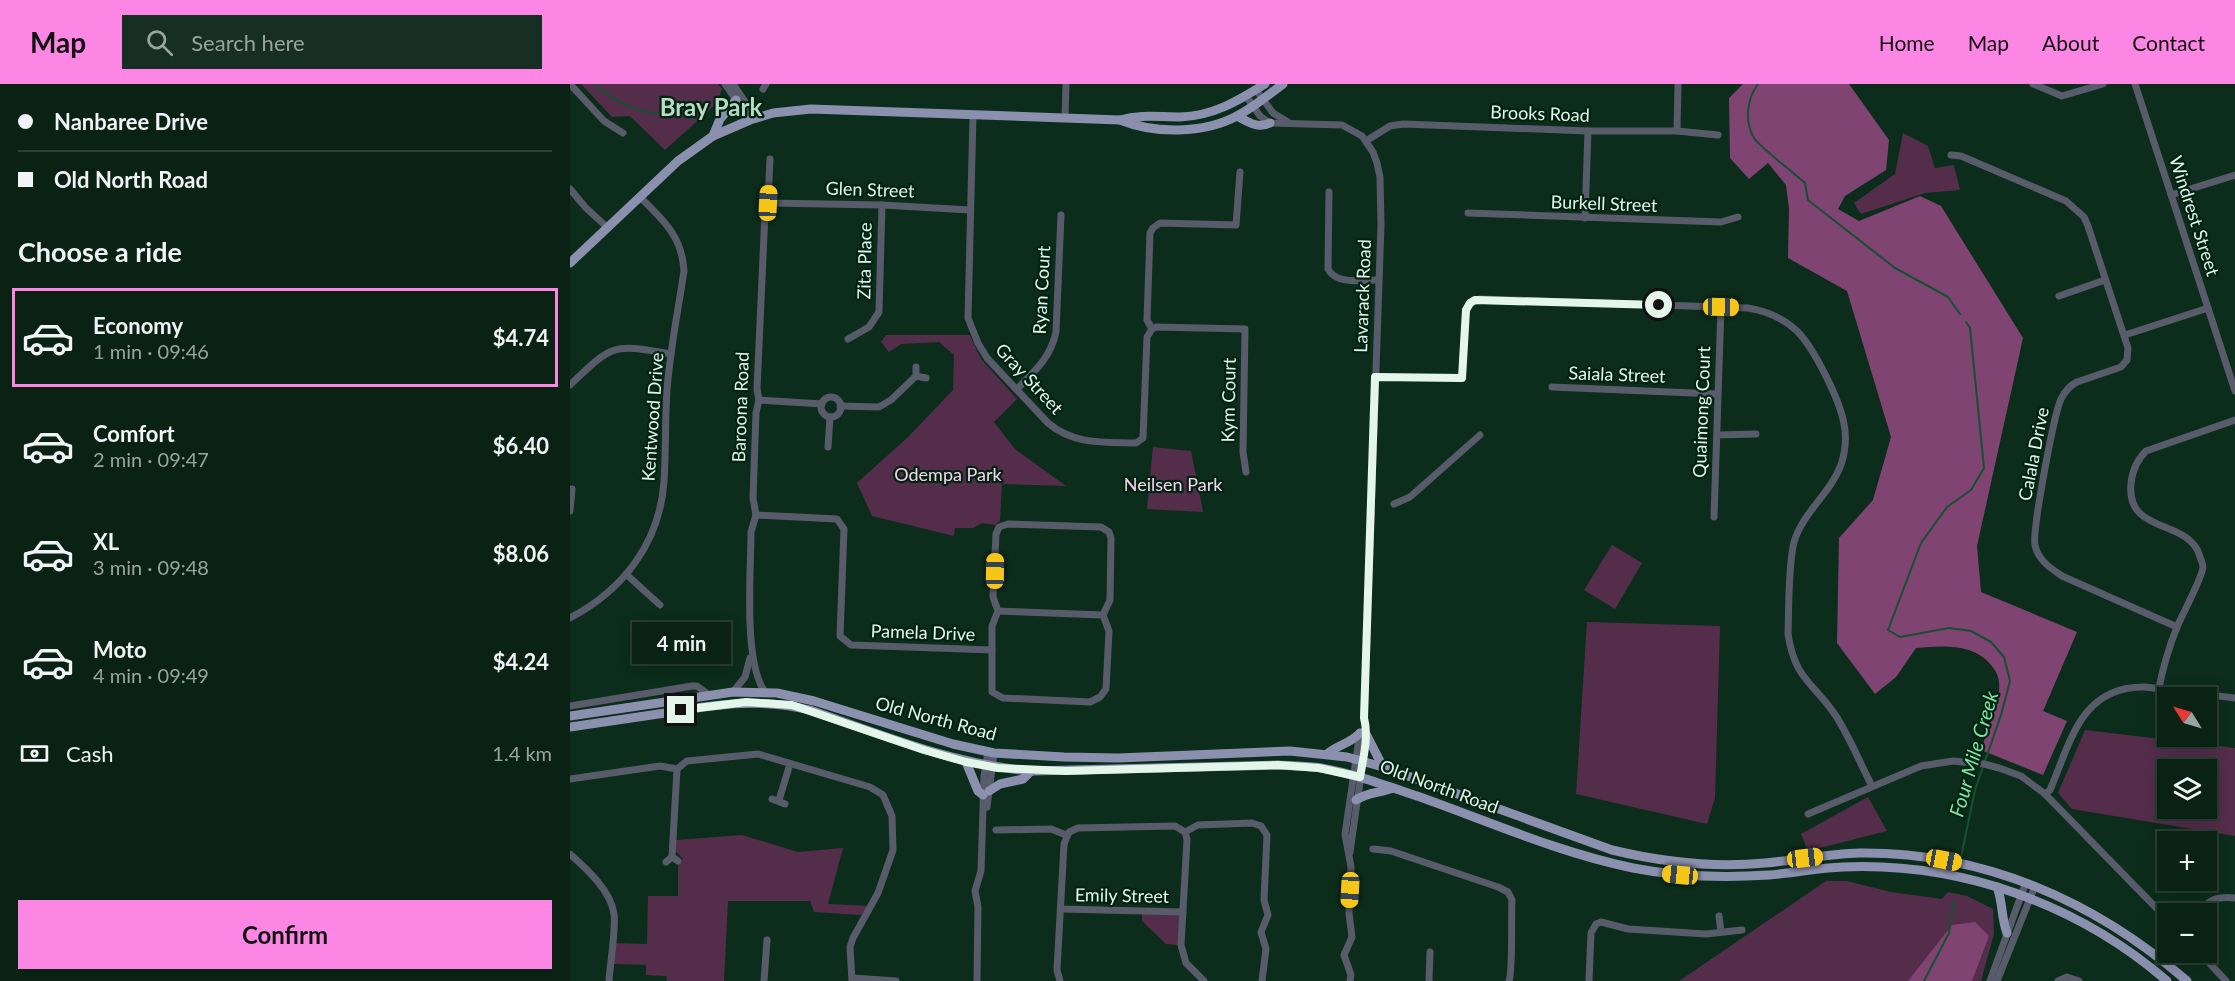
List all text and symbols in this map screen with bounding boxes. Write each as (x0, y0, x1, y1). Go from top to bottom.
search box (122, 15, 542, 69)
text: Map (30, 25, 86, 59)
icon: search (143, 26, 176, 59)
text: Search here (191, 29, 305, 56)
text: Home (1879, 30, 1935, 55)
text: Map (1968, 30, 2009, 55)
text: About (2042, 30, 2099, 55)
text: Contact (2132, 30, 2205, 55)
district label: Bray Park (660, 92, 762, 121)
street label: Brooks Road (1490, 100, 1590, 126)
text: Nanbaree Drive (54, 108, 208, 135)
street label: Windrest Street (2165, 153, 2225, 279)
text: Old North Road (54, 166, 208, 193)
street label: Glen Street (825, 176, 915, 202)
car (758, 185, 778, 221)
street label: Burkell Street (1550, 190, 1658, 216)
street label: Zita Place (852, 222, 876, 300)
text: Choose a ride (18, 235, 182, 268)
street label: Lavarack Road (1349, 239, 1375, 353)
street label: Ryan Court (1028, 245, 1054, 335)
route start (1645, 291, 1672, 318)
car (1703, 298, 1739, 316)
icon: car (21, 311, 75, 365)
text: Economy (93, 312, 183, 339)
text: $4.74 (493, 324, 549, 351)
street label: Gray Street (991, 338, 1068, 419)
text: 1 min · 09:46 (93, 339, 209, 363)
street label: Quaimong Court (1688, 345, 1714, 478)
street label: Baroona Road (727, 351, 753, 463)
street label: Kentwood Drive (637, 352, 667, 482)
street label: Kym Court (1216, 357, 1240, 443)
street label: Saiala Street (1568, 361, 1666, 387)
street label: Calala Drive (2013, 405, 2053, 502)
icon: car (21, 419, 75, 473)
text: Comfort (93, 420, 175, 447)
text: $6.40 (493, 432, 549, 459)
text: 2 min · 09:47 (93, 447, 209, 471)
park label: Odempa Park (894, 463, 1003, 485)
park label: Neilsen Park (1124, 473, 1223, 495)
icon: car (21, 527, 75, 581)
text: XL (93, 528, 119, 555)
text: $8.06 (493, 540, 549, 567)
car (986, 553, 1004, 589)
text: 3 min · 09:48 (93, 555, 209, 579)
street label: Pamela Drive (870, 619, 976, 645)
callout: 4 min (632, 623, 730, 665)
text: 4 min (657, 631, 706, 655)
icon: car (21, 635, 75, 689)
text: Moto (93, 636, 147, 663)
text: $4.24 (493, 648, 549, 675)
text: 4 min · 09:49 (93, 663, 209, 687)
north arrow (2157, 687, 2217, 747)
map controls (2157, 687, 2217, 963)
water label: Four Mile Creek (1944, 688, 2003, 819)
street label: Old North Road (873, 691, 999, 745)
route end (667, 696, 694, 723)
icon: cash (18, 737, 51, 770)
text: Cash (66, 740, 113, 767)
text: 1.4 km (492, 741, 552, 765)
street label: Old North Road (1377, 754, 1502, 818)
button: layers (2157, 759, 2217, 819)
button: + (2157, 831, 2217, 891)
car (1786, 847, 1824, 869)
car (1925, 848, 1963, 872)
car (1661, 864, 1699, 886)
car (1340, 872, 1360, 908)
street label: Emily Street (1075, 883, 1170, 907)
button: Confirm (18, 900, 552, 969)
button: − (2157, 903, 2217, 963)

